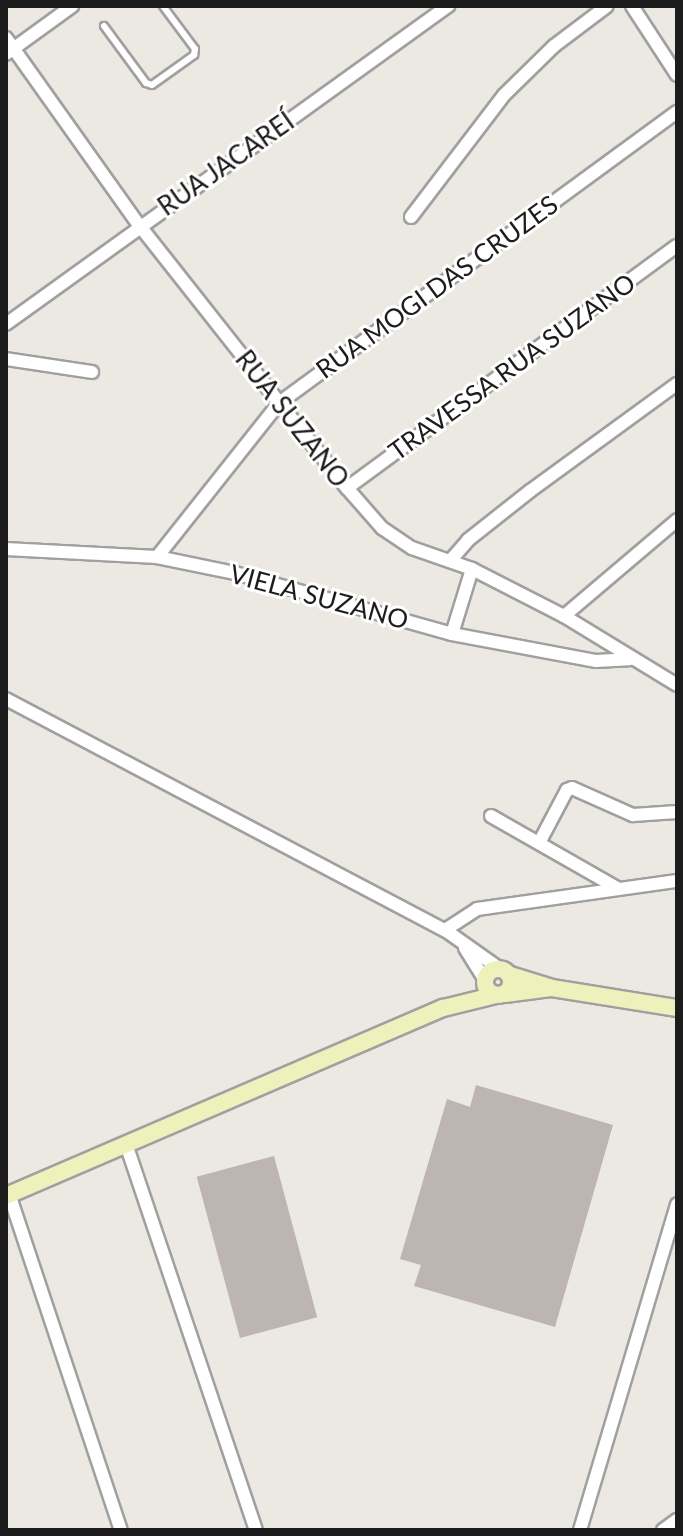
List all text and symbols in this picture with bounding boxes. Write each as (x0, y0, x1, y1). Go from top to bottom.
street label: RUA JACAREÍ (151, 105, 301, 223)
street label: RUA MOGI DAS CRUZES (310, 189, 564, 385)
street label: TRAVESSA RUA SUZANO (382, 267, 642, 467)
street label: RUA SUZANO (229, 344, 355, 494)
street label: VIELA SUZANO (226, 558, 412, 636)

